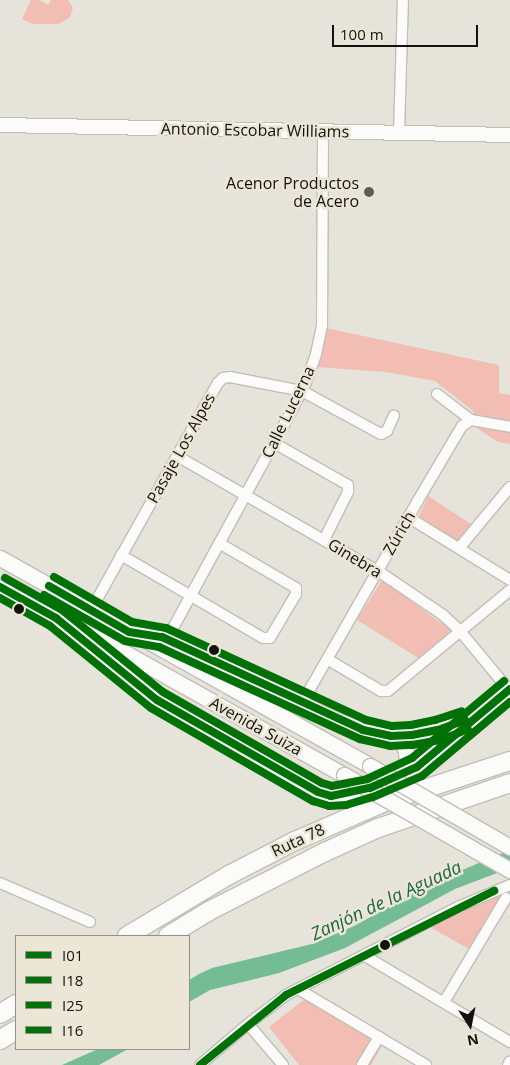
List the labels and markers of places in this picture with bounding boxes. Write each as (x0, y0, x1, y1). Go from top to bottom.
place label: Acenor Productos de Acero (226, 173, 359, 211)
marker: Acenor Productos de Acero (363, 186, 375, 198)
unlabelled marker (14, 604, 24, 614)
unlabelled marker (209, 645, 219, 655)
unlabelled marker (380, 940, 390, 950)

